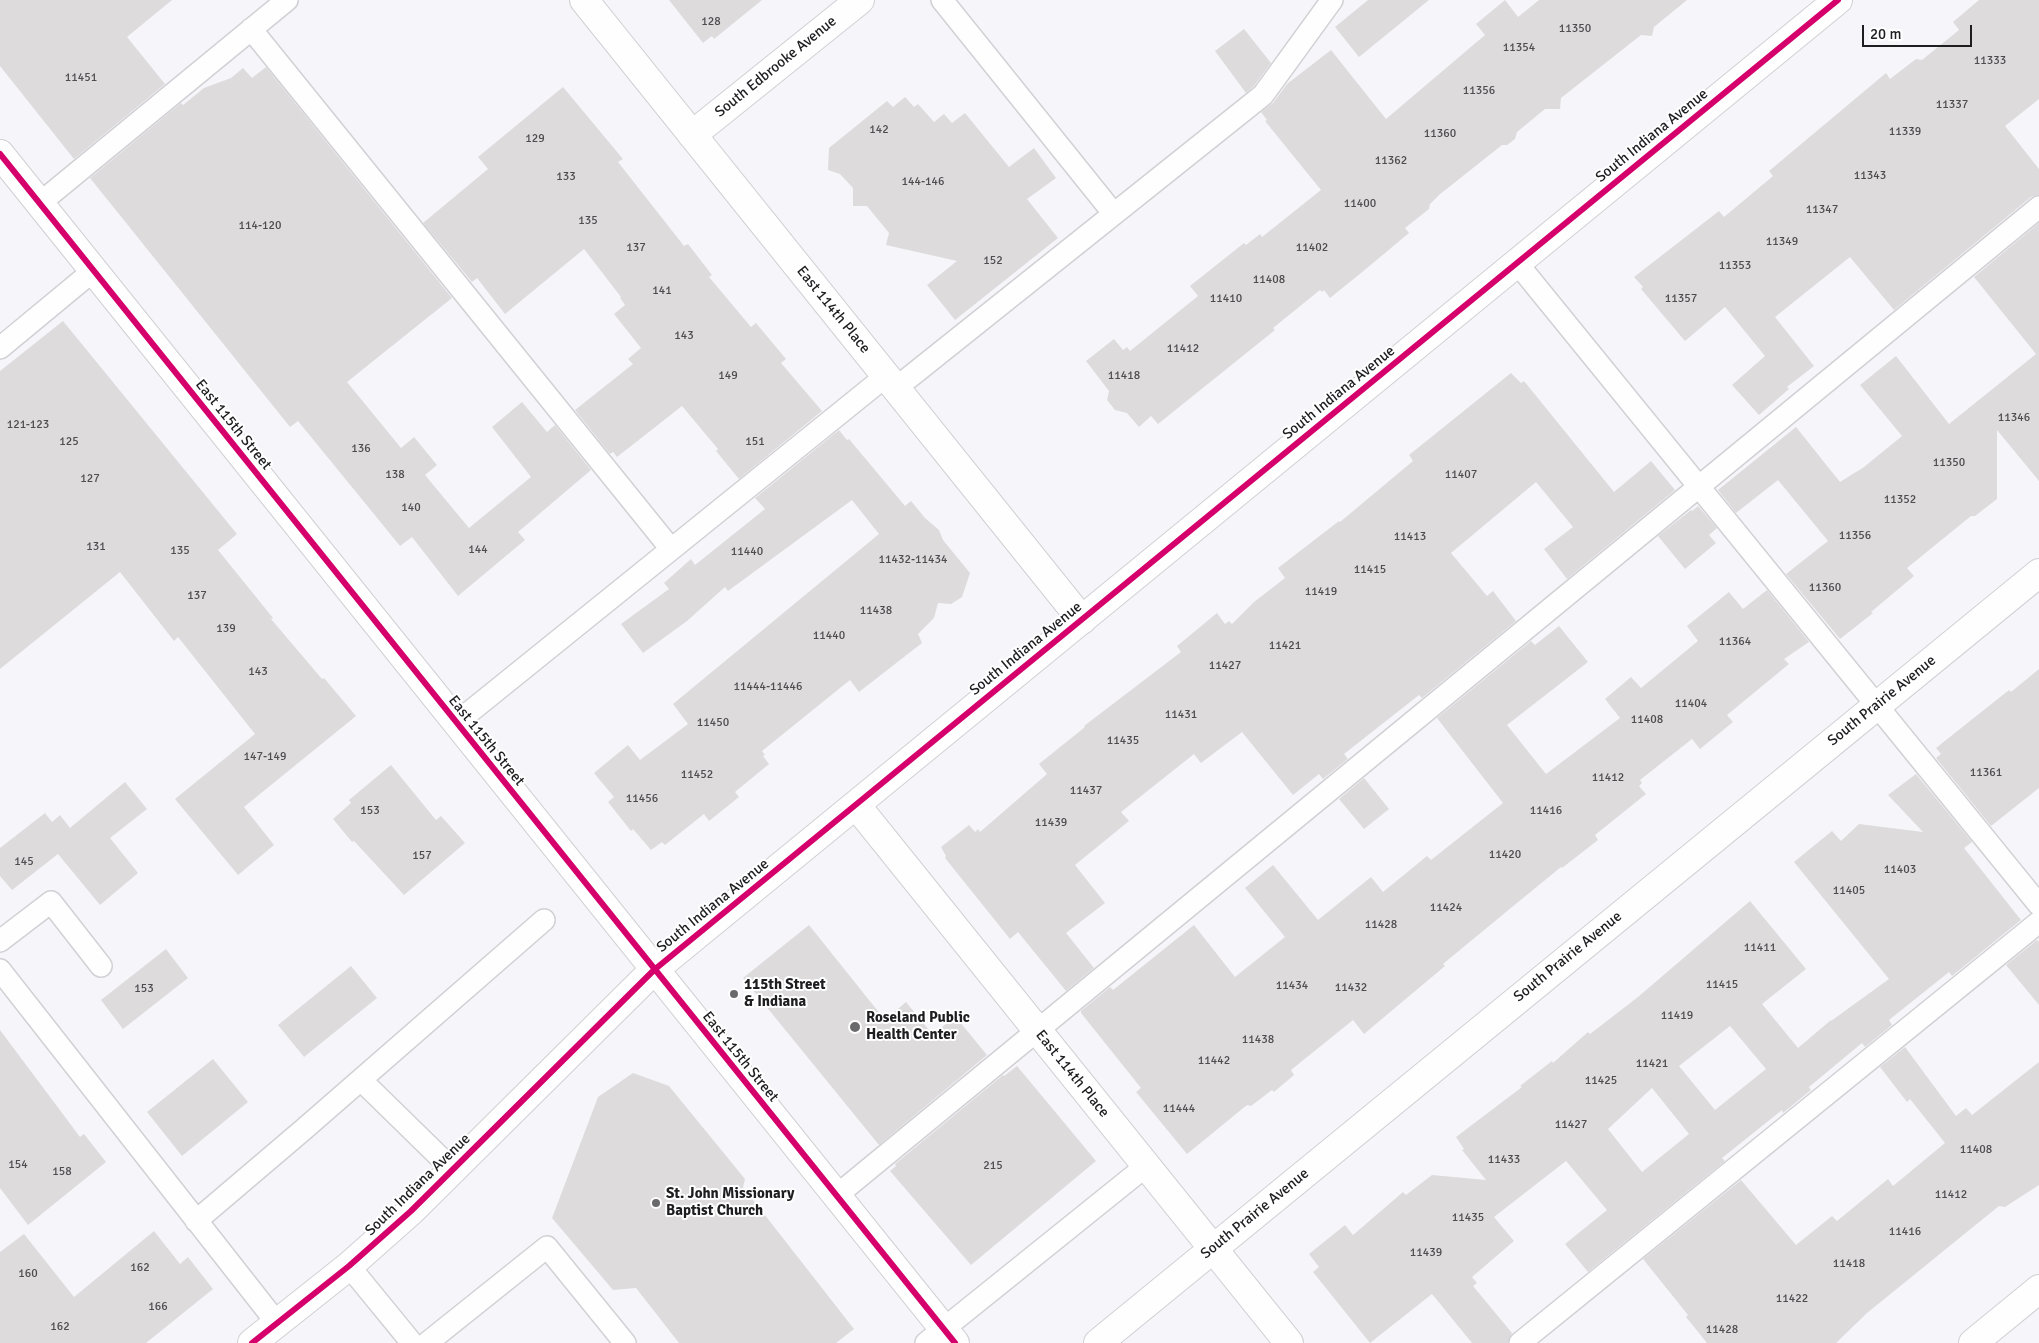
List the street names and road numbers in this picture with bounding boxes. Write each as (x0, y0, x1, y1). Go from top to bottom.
street label: South Edbrooke Avenue (712, 12, 840, 122)
street label: South Indiana Avenue (1592, 85, 1712, 187)
street label: East 114th Place (792, 263, 874, 357)
street label: South Indiana Avenue (1279, 342, 1399, 444)
street label: East 115th Street (191, 376, 275, 474)
street label: South Indiana Avenue (966, 598, 1086, 700)
street label: South Prairie Avenue (1824, 652, 1940, 750)
street label: East 115th Street (444, 692, 528, 790)
street label: South Indiana Avenue (653, 855, 773, 957)
street label: South Prairie Avenue (1510, 908, 1626, 1006)
street label: East 115th Street (698, 1008, 782, 1106)
street label: East 114th Place (1031, 1027, 1113, 1121)
street label: South Indiana Avenue (362, 1130, 474, 1240)
street label: South Prairie Avenue (1197, 1165, 1313, 1263)

